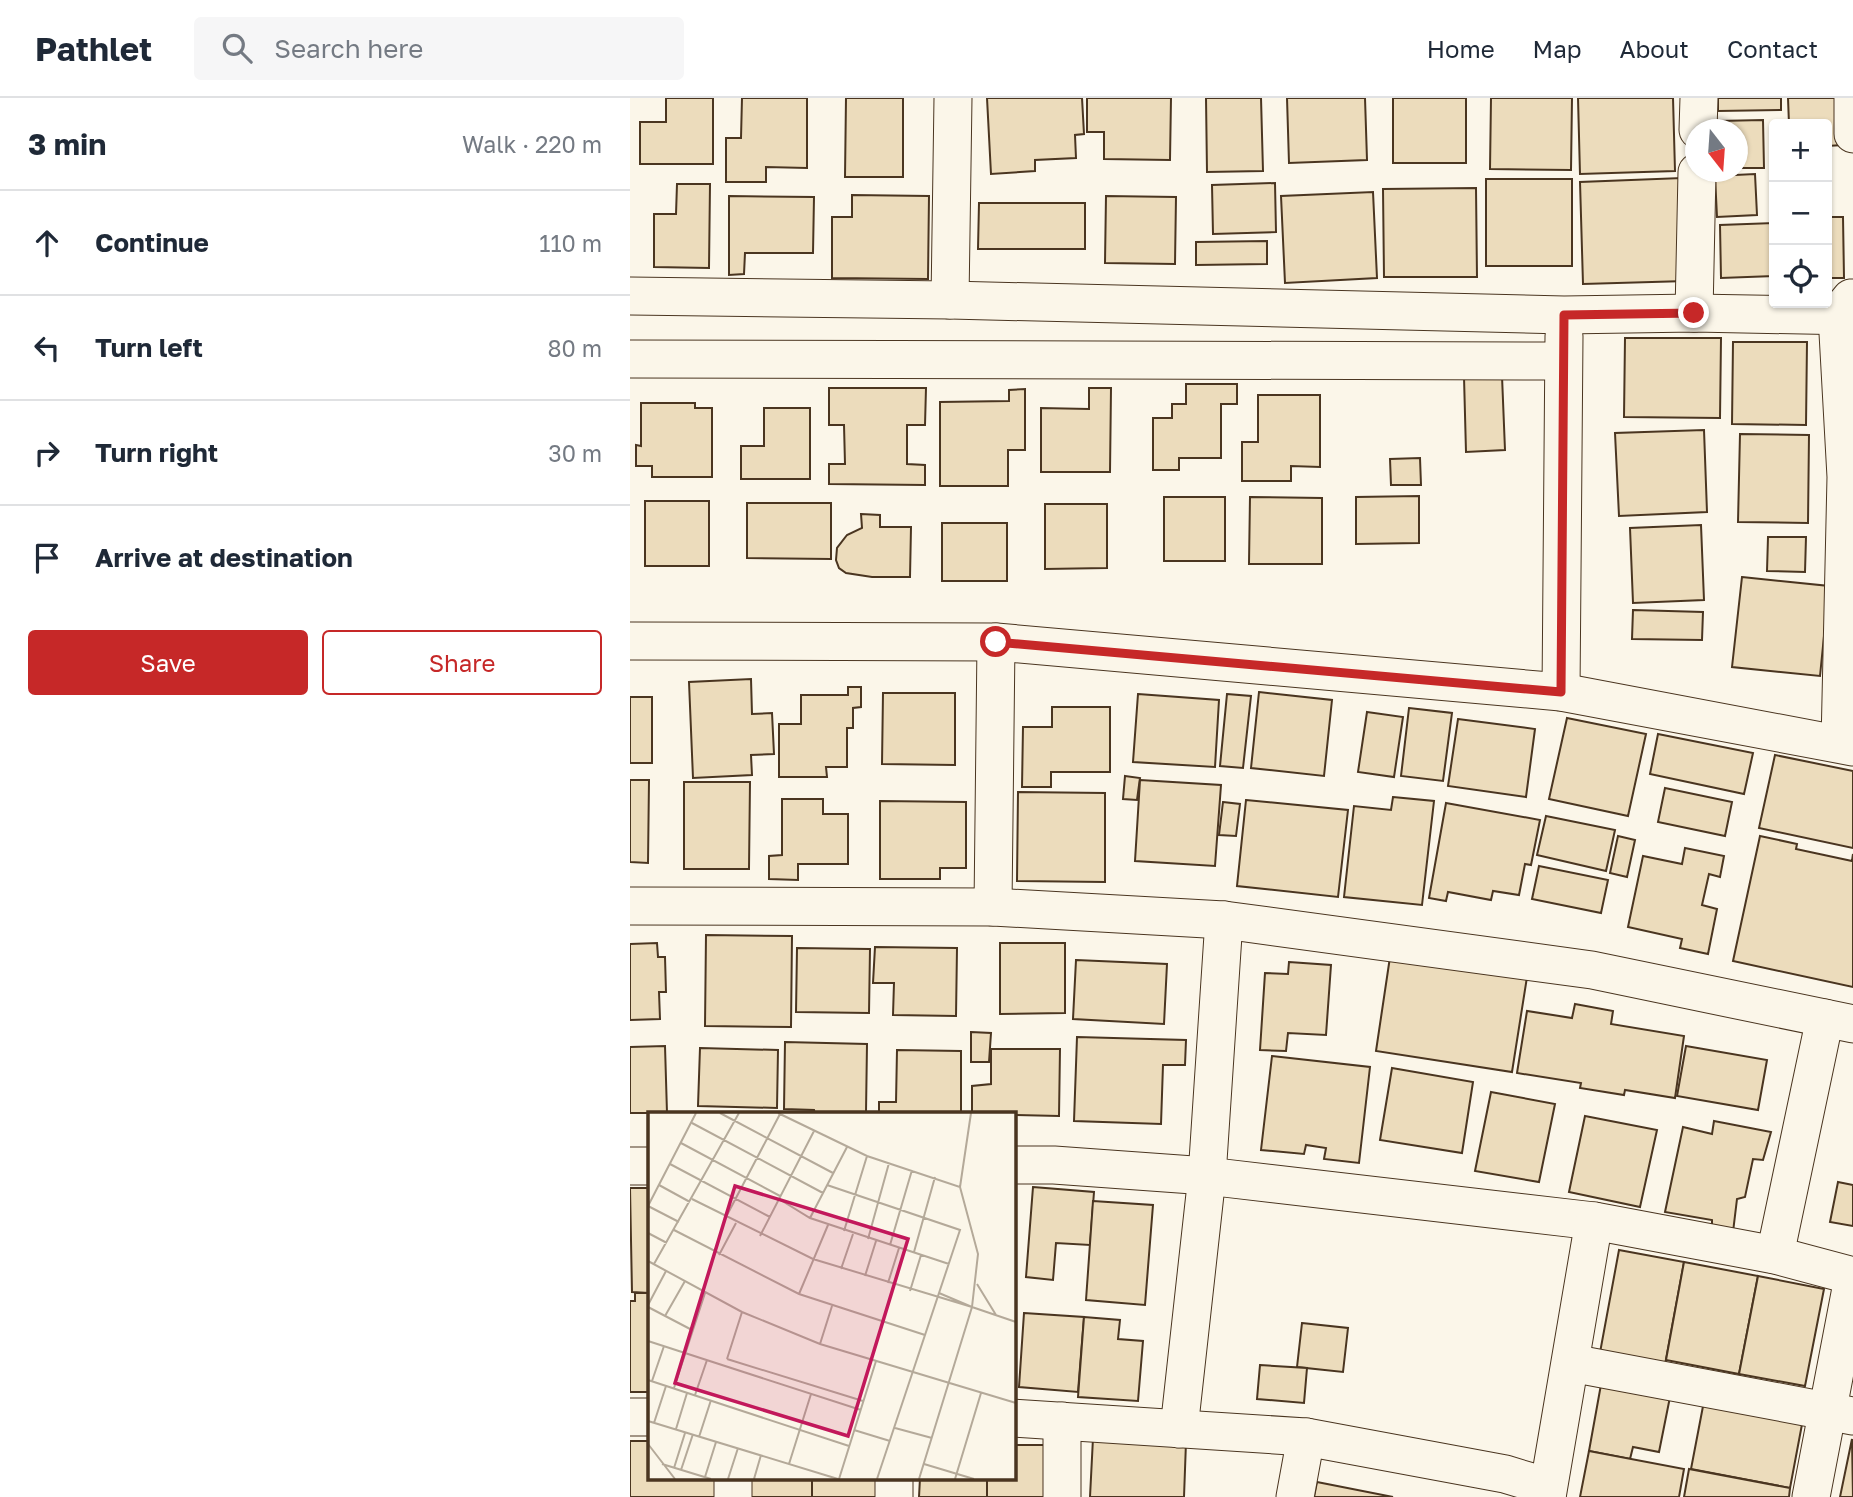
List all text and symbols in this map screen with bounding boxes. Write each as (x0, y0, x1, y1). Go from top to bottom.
search box (194, 17, 684, 80)
text: Pathlet (35, 29, 152, 68)
icon: search (218, 29, 256, 67)
text: Search here (274, 33, 423, 64)
text: Home (1427, 34, 1495, 63)
text: Map (1533, 34, 1582, 63)
text: About (1620, 34, 1689, 63)
text: Contact (1727, 34, 1818, 63)
north arrow (1685, 119, 1748, 182)
map controls (1769, 119, 1832, 308)
button: + (1769, 119, 1832, 182)
text: 3 min (28, 126, 106, 162)
text: Walk · 220 m (462, 130, 602, 158)
button: − (1769, 182, 1832, 245)
icon: ahead (28, 224, 66, 262)
text: Continue (95, 227, 209, 258)
text: 110 m (539, 229, 602, 257)
button: locate (1769, 245, 1832, 308)
route end (1678, 297, 1709, 328)
icon: left (28, 329, 66, 367)
text: Turn left (95, 332, 203, 363)
text: 80 m (548, 334, 602, 362)
icon: right (28, 434, 66, 472)
text: Turn right (95, 437, 218, 468)
text: 30 m (548, 439, 602, 467)
icon: arrive (28, 539, 66, 577)
text: Arrive at destination (95, 542, 353, 573)
route start (980, 626, 1011, 657)
button: Save (28, 630, 308, 695)
button: Share (322, 630, 602, 695)
inset map (648, 1112, 1015, 1480)

